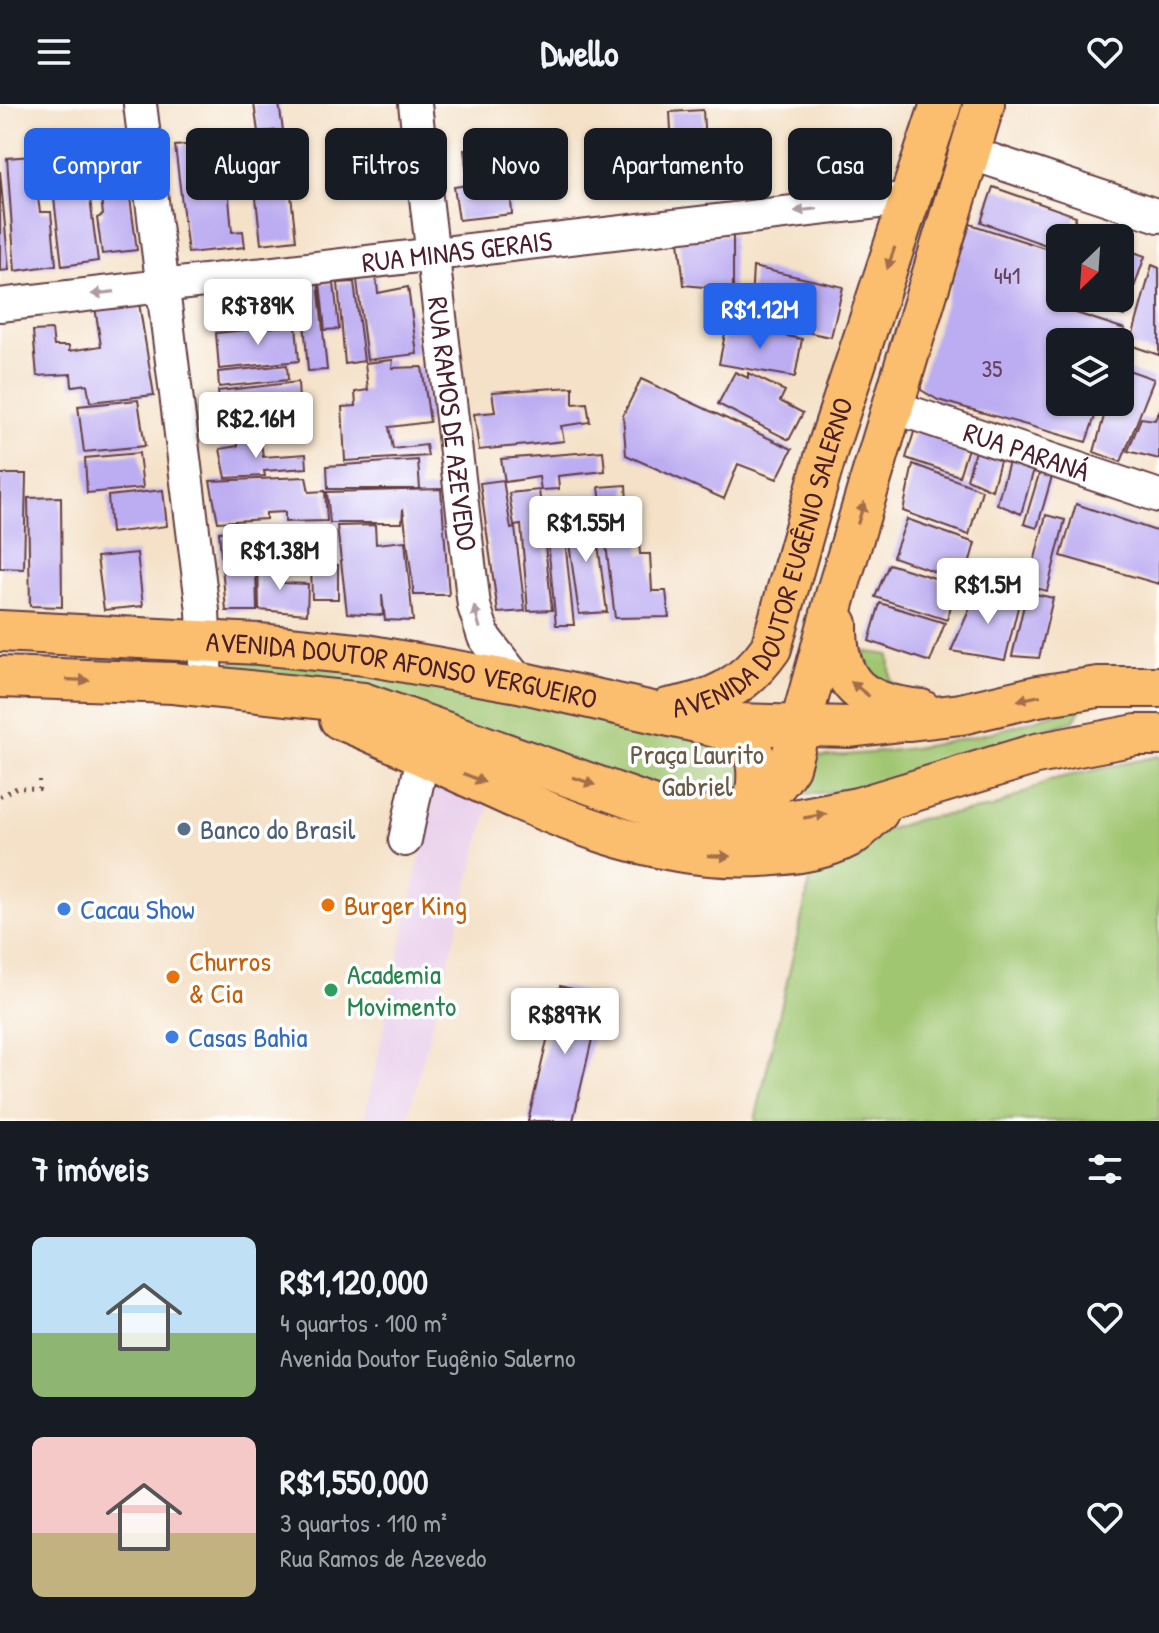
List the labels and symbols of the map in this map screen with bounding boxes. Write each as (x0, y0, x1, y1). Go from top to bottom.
one-way arrow (794, 204, 819, 217)
street label: RUA MINAS GERAIS (360, 221, 554, 281)
north arrow (1046, 224, 1134, 312)
one-way arrow (885, 247, 897, 271)
house number: 441 (994, 259, 1020, 291)
pin: R$789K (193, 279, 323, 347)
pin: R$1.12M (686, 283, 834, 351)
one-way arrow (90, 286, 115, 299)
street label: RUA RAMOS DE AZEVEDO (419, 295, 486, 553)
house number: 35 (982, 352, 1002, 384)
pin: R$2.16M (182, 392, 330, 460)
street label: AVENIDA DOUTOR EUGÊNIO SALERNO (669, 393, 862, 727)
street label: RUA PARANÁ (959, 413, 1095, 490)
pin: R$1.55M (512, 496, 660, 564)
one-way arrow (855, 501, 868, 525)
pin: R$1.38M (206, 524, 354, 592)
pin: R$1.5M (923, 558, 1053, 626)
one-way arrow (471, 605, 483, 630)
street label: AVENIDA DOUTOR AFONSO VERGUEIRO (205, 622, 601, 718)
one-way arrow (66, 673, 91, 686)
one-way arrow (850, 682, 870, 698)
one-way arrow (1016, 692, 1041, 705)
park label: Praça Laurito Gabriel (630, 735, 764, 805)
one-way arrow (462, 772, 486, 785)
one-way arrow (573, 775, 597, 788)
place label: Banco do Brasil (200, 810, 356, 848)
one-way arrow (803, 810, 828, 822)
marker: Banco do Brasil (175, 820, 193, 838)
one-way arrow (707, 850, 732, 863)
place label: Burger King (344, 886, 467, 924)
place label: Cacau Show (80, 890, 195, 928)
marker: Burger King (319, 896, 337, 914)
marker: Cacau Show (55, 900, 73, 918)
place label: Churros & Cia (189, 942, 271, 1012)
place label: Academia Movimento (347, 955, 456, 1025)
marker: Churros & Cia (164, 968, 182, 986)
marker: Academia Movimento (322, 981, 340, 999)
pin: R$897K (500, 988, 630, 1056)
place label: Casas Bahia (188, 1018, 308, 1056)
marker: Casas Bahia (163, 1028, 181, 1046)

